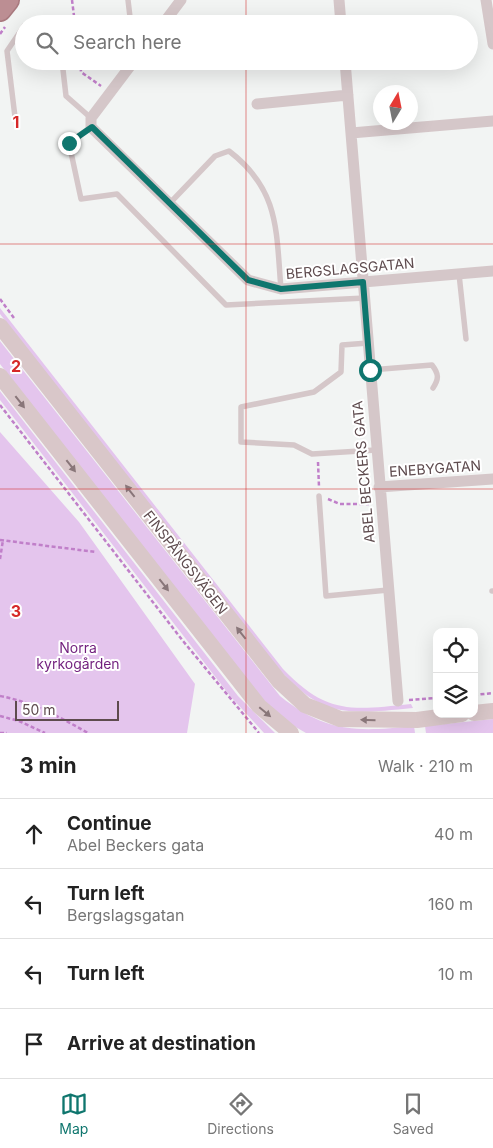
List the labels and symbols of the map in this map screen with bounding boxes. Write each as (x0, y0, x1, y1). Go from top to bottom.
north arrow (373, 85, 418, 130)
text: 1 (13, 112, 19, 132)
route end (58, 132, 81, 155)
street label: BERGSLAGSGATAN (285, 254, 415, 282)
text: 2 (11, 356, 21, 376)
route start (359, 359, 382, 382)
one-way arrow (15, 395, 26, 408)
street label: ABEL BECKERS GATA (348, 400, 378, 544)
street label: ENEBYGATAN (388, 456, 482, 480)
one-way arrow (65, 459, 76, 472)
one-way arrow (125, 484, 135, 498)
street label: FINSPÅNGSVÄGEN (140, 506, 232, 617)
one-way arrow (159, 578, 169, 592)
text: 3 (11, 601, 21, 621)
one-way arrow (236, 627, 247, 640)
park label: Norra kyrkogården (36, 639, 120, 672)
scale bar (15, 698, 119, 721)
one-way arrow (259, 706, 272, 717)
one-way arrow (360, 716, 376, 724)

